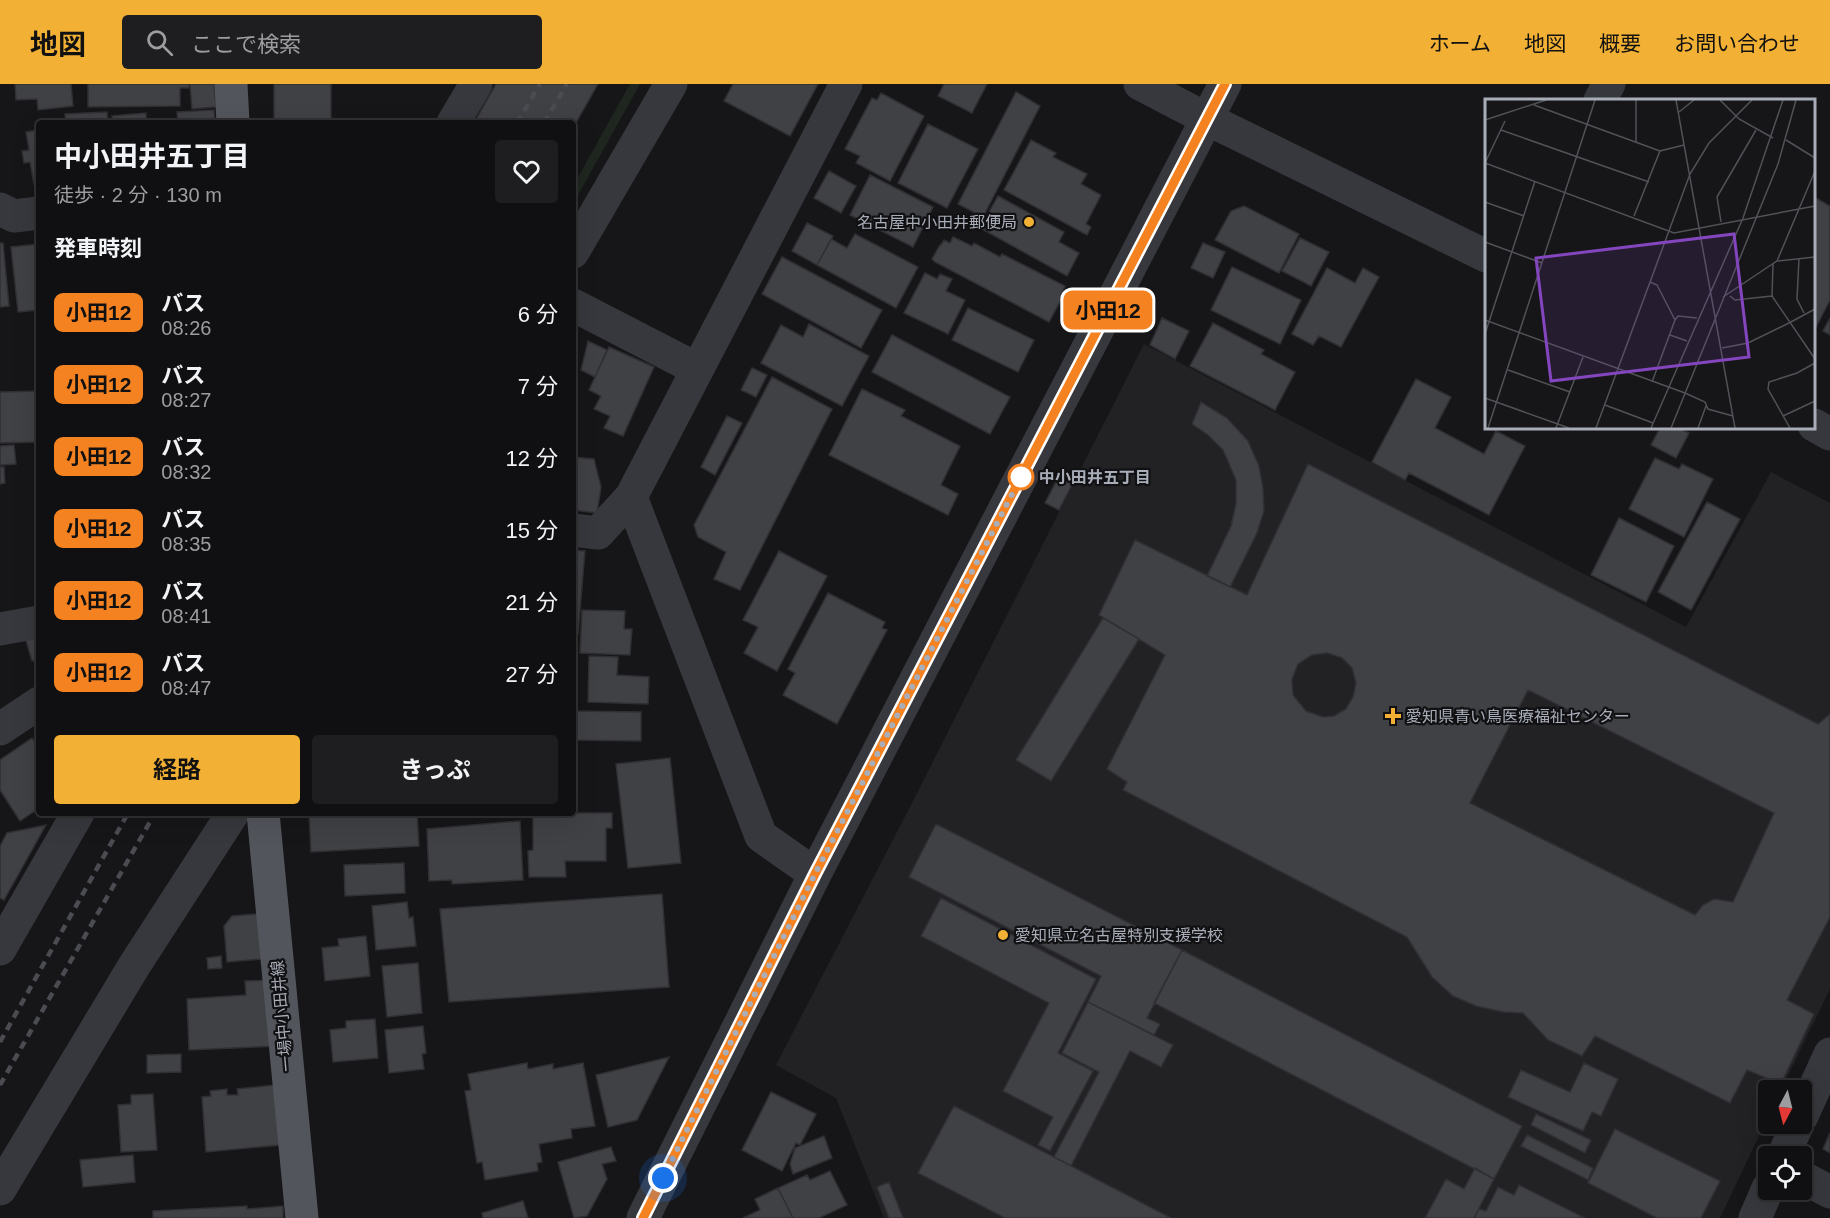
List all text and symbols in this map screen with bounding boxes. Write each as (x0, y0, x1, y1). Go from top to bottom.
search box (122, 15, 542, 69)
icon: search (143, 26, 176, 59)
text: 地図 (30, 29, 86, 60)
text: ここで検索 (191, 32, 301, 57)
text: ホーム (1429, 32, 1491, 55)
text: 地図 (1524, 32, 1566, 55)
text: 概要 (1599, 32, 1641, 55)
text: お問い合わせ (1674, 32, 1800, 55)
inset map (1485, 99, 1815, 429)
button: heart (495, 140, 558, 203)
text: 中小田井五丁目 (54, 141, 250, 172)
text: 徒歩 · 2 分 · 130 m (54, 184, 222, 206)
place label: 名古屋中小田井郵便局 (857, 214, 1017, 231)
marker: 名古屋中小田井郵便局 (1022, 215, 1036, 229)
text: 発車時刻 (54, 236, 142, 261)
line badge: 小田12 (1066, 290, 1150, 330)
text: バス (161, 291, 205, 316)
text: 小田12 (1075, 299, 1141, 322)
text: 小田12 (66, 301, 131, 324)
text: 6 分 (518, 302, 558, 327)
text: 08:26 (161, 317, 211, 339)
text: バス (161, 363, 205, 388)
text: 小田12 (66, 373, 131, 396)
text: 7 分 (518, 374, 558, 399)
text: 08:27 (161, 389, 211, 411)
text: バス (161, 435, 205, 460)
text: 小田12 (66, 445, 131, 468)
text: 12 分 (505, 446, 558, 471)
text: 08:32 (161, 461, 211, 483)
marker: 中小田井五丁目 (1008, 464, 1034, 490)
place label: 中小田井五丁目 (1039, 468, 1151, 486)
text: バス (161, 507, 205, 532)
text: 小田12 (66, 517, 131, 540)
text: 15 分 (505, 518, 558, 543)
text: 08:35 (161, 533, 211, 555)
text: バス (161, 579, 205, 604)
text: 小田12 (66, 589, 131, 612)
text: 21 分 (505, 590, 558, 615)
text: 08:41 (161, 605, 211, 627)
text: バス (161, 651, 205, 676)
text: 小田12 (66, 661, 131, 684)
text: 27 分 (505, 662, 558, 687)
text: 08:47 (161, 677, 211, 699)
marker: 愛知県青い鳥医療福祉センター (1384, 707, 1402, 725)
place label: 愛知県青い鳥医療福祉センター (1406, 708, 1630, 725)
button: 経路 (54, 735, 300, 804)
button: きっぷ (312, 735, 558, 804)
place label: 愛知県立名古屋特別支援学校 (1015, 927, 1223, 944)
marker: 愛知県立名古屋特別支援学校 (996, 928, 1010, 942)
street label: 一場中小田井線 (269, 959, 295, 1073)
north arrow (1758, 1080, 1812, 1134)
map controls (1758, 1080, 1812, 1200)
button: locate (1758, 1146, 1812, 1200)
your location (648, 1163, 678, 1193)

